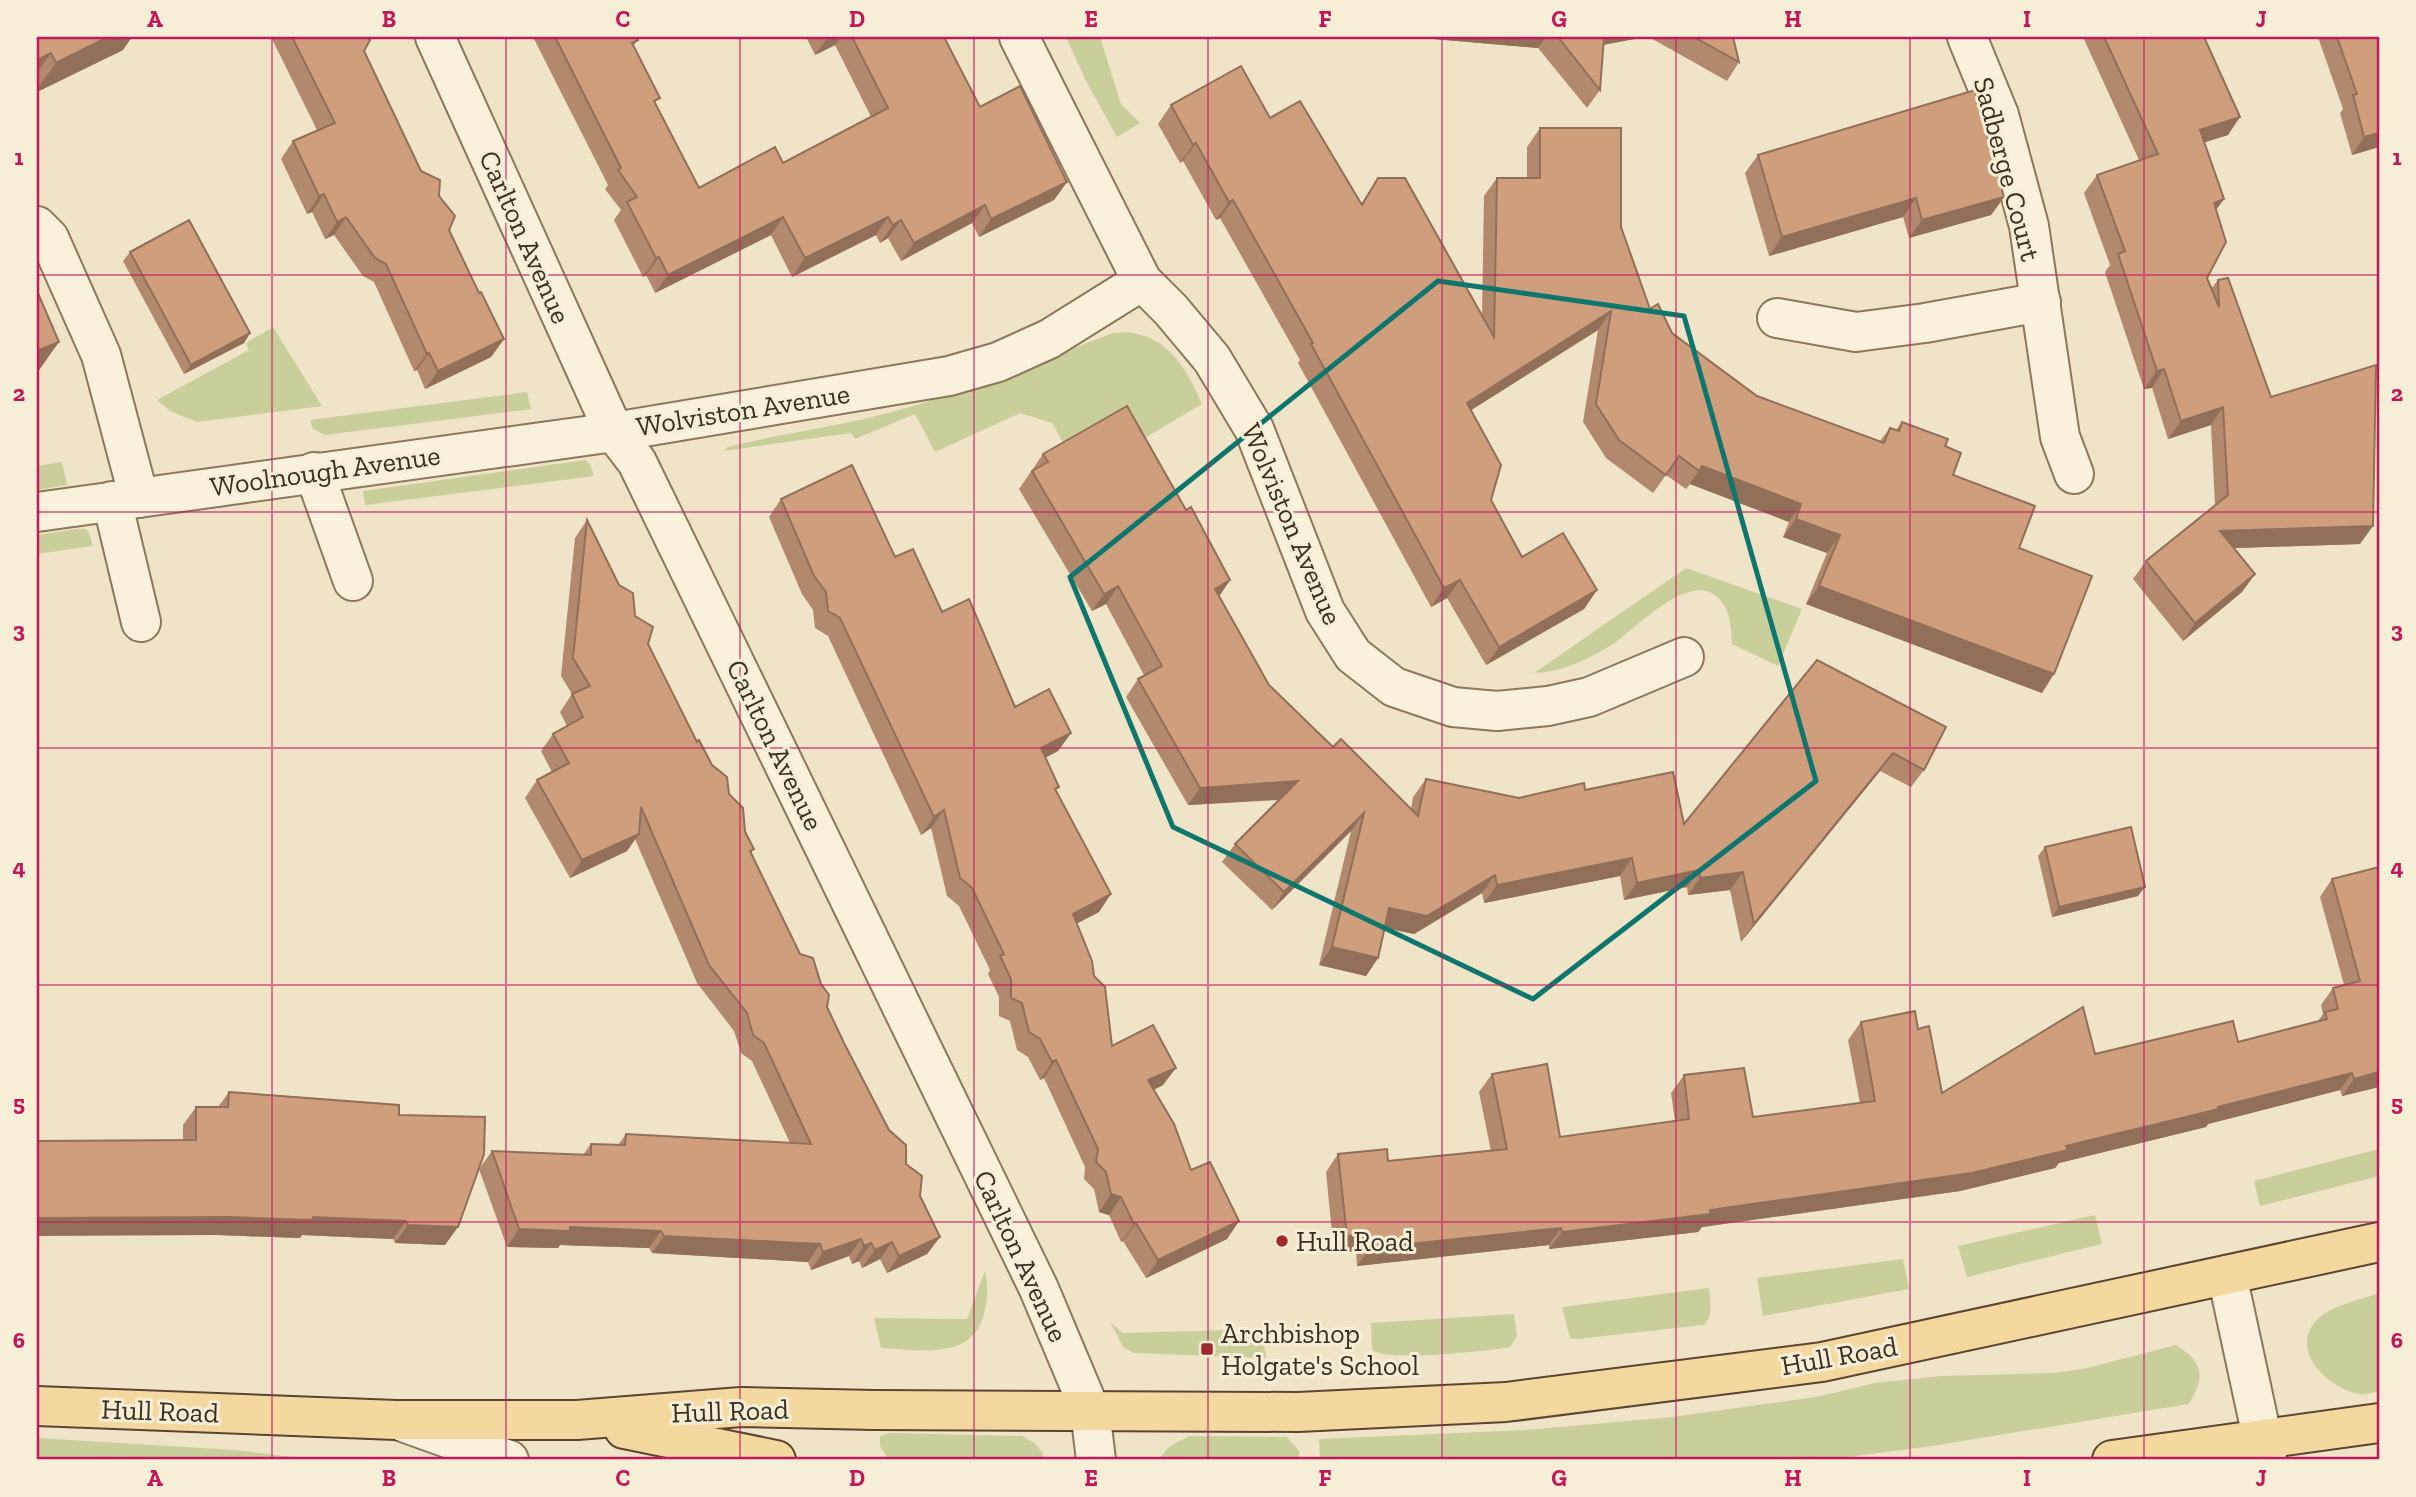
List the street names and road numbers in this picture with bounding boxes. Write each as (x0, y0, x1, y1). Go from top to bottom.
street label: Sadberge Court (1967, 74, 2048, 265)
street label: Carlton Avenue (472, 145, 578, 329)
street label: Wolviston Avenue (634, 377, 852, 443)
street label: Wolviston Avenue (1235, 418, 1349, 630)
street label: Woolnough Avenue (208, 439, 442, 503)
street label: Carlton Avenue (719, 654, 831, 836)
street label: Carlton Avenue (967, 1165, 1075, 1347)
street label: Hull Road (1778, 1330, 1900, 1382)
street label: Hull Road (101, 1392, 219, 1430)
street label: Hull Road (671, 1392, 789, 1430)

